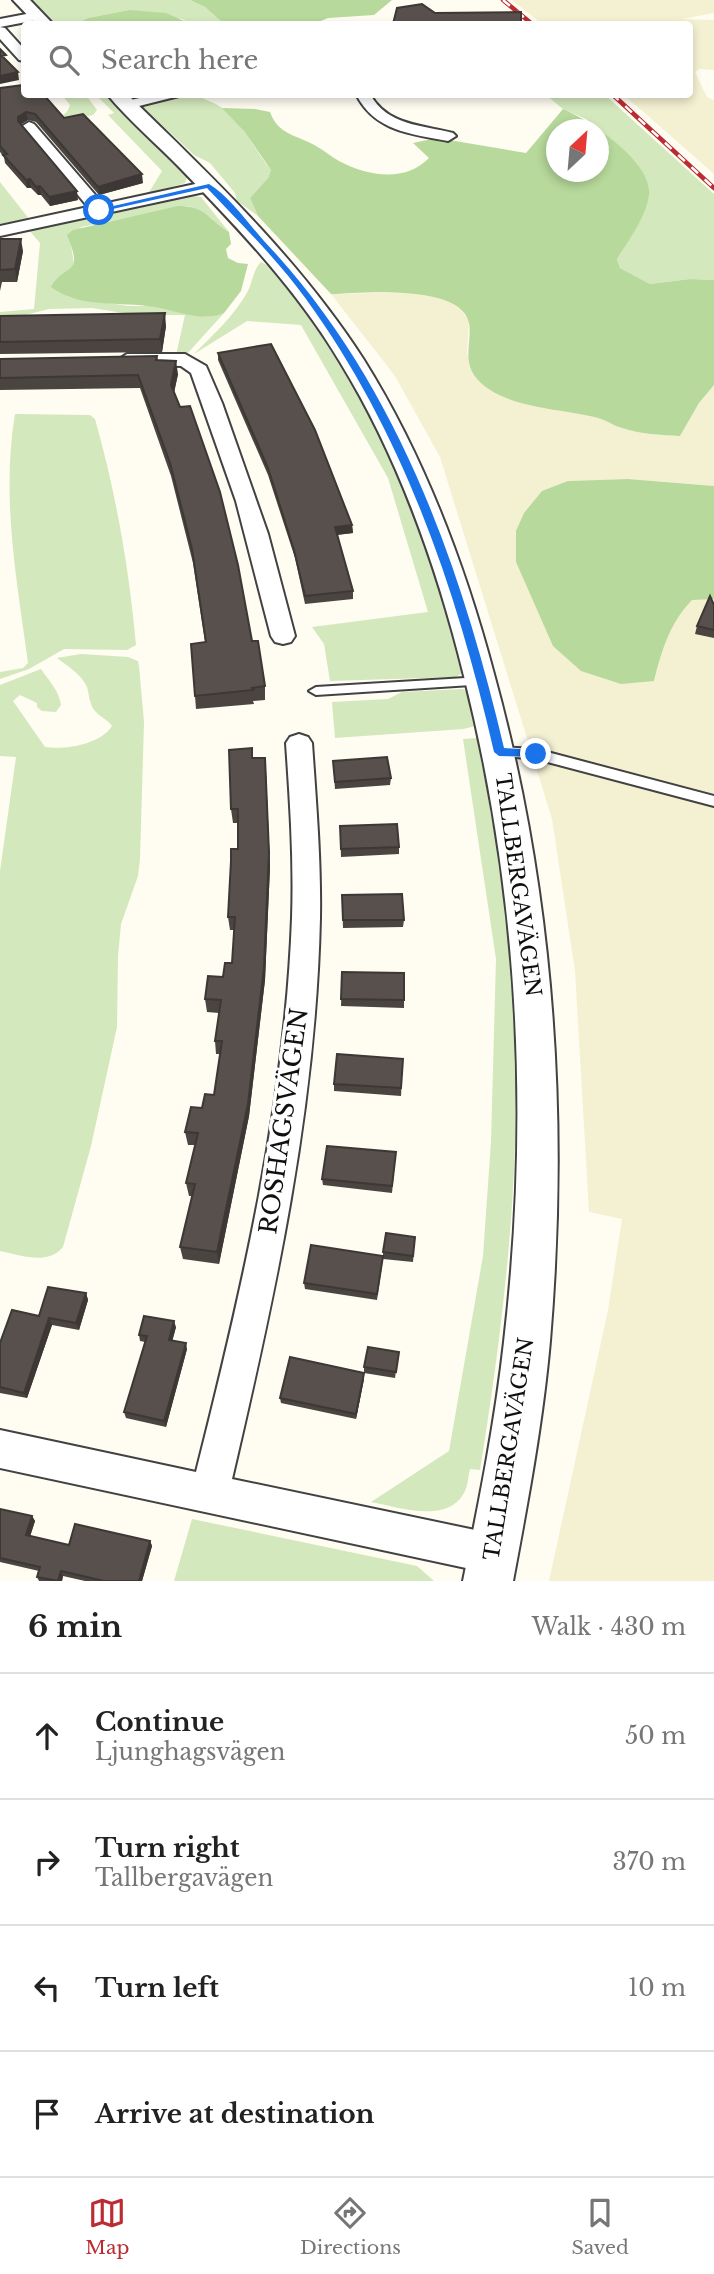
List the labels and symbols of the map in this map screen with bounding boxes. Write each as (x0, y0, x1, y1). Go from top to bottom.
north arrow (546, 119, 609, 182)
route start (83, 194, 114, 225)
route end (520, 738, 551, 769)
street label: TALLBERGAVÄGEN (489, 772, 547, 998)
street label: ROSHAGSVÄGEN (253, 1006, 314, 1236)
street label: TALLBERGAVÄGEN (479, 1336, 539, 1562)

